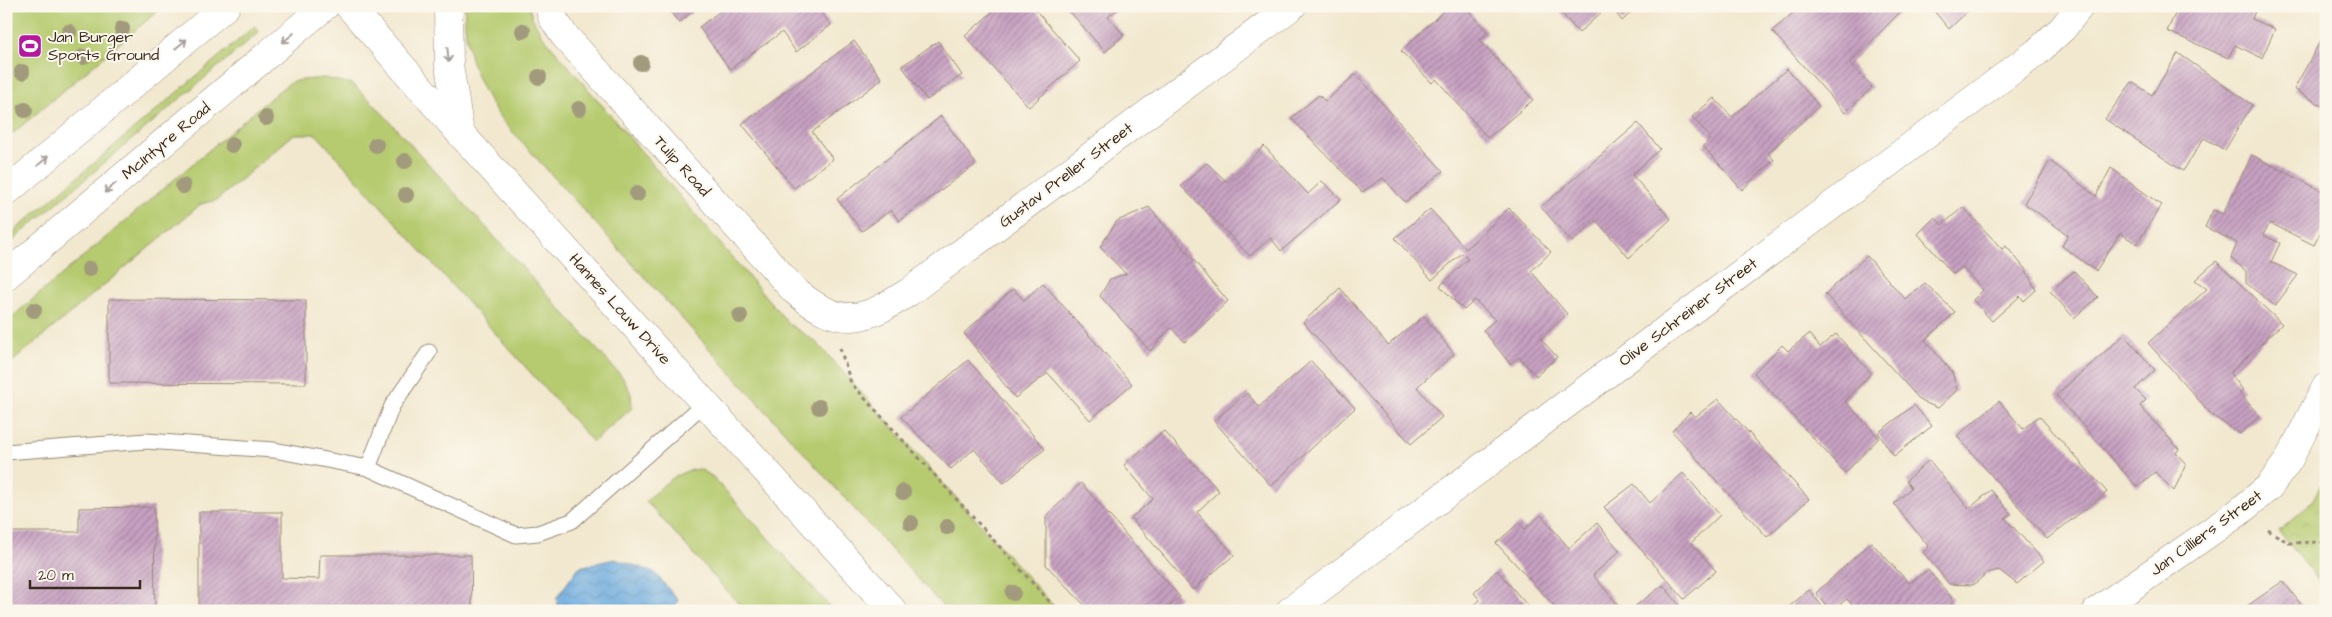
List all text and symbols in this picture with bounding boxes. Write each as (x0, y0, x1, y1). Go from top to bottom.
place label: Jan Burger Sports Ground (48, 26, 159, 66)
one-way arrow (281, 32, 294, 43)
sports icon: Jan Burger Sports Ground (17, 33, 43, 59)
one-way arrow (174, 39, 187, 50)
one-way arrow (444, 47, 453, 63)
street label: McIntyre Road (117, 97, 216, 185)
street label: Gustav Preller Street (994, 117, 1138, 233)
street label: Tulip Road (649, 131, 715, 201)
one-way arrow (37, 155, 50, 166)
one-way arrow (104, 182, 117, 193)
street label: Hannes Louw Drive (564, 248, 676, 370)
street label: Olive Schreiner Street (1614, 252, 1762, 371)
street label: Jan Cilliers Street (2146, 485, 2267, 581)
scale bar (30, 557, 140, 589)
text: 20 m (38, 565, 74, 586)

